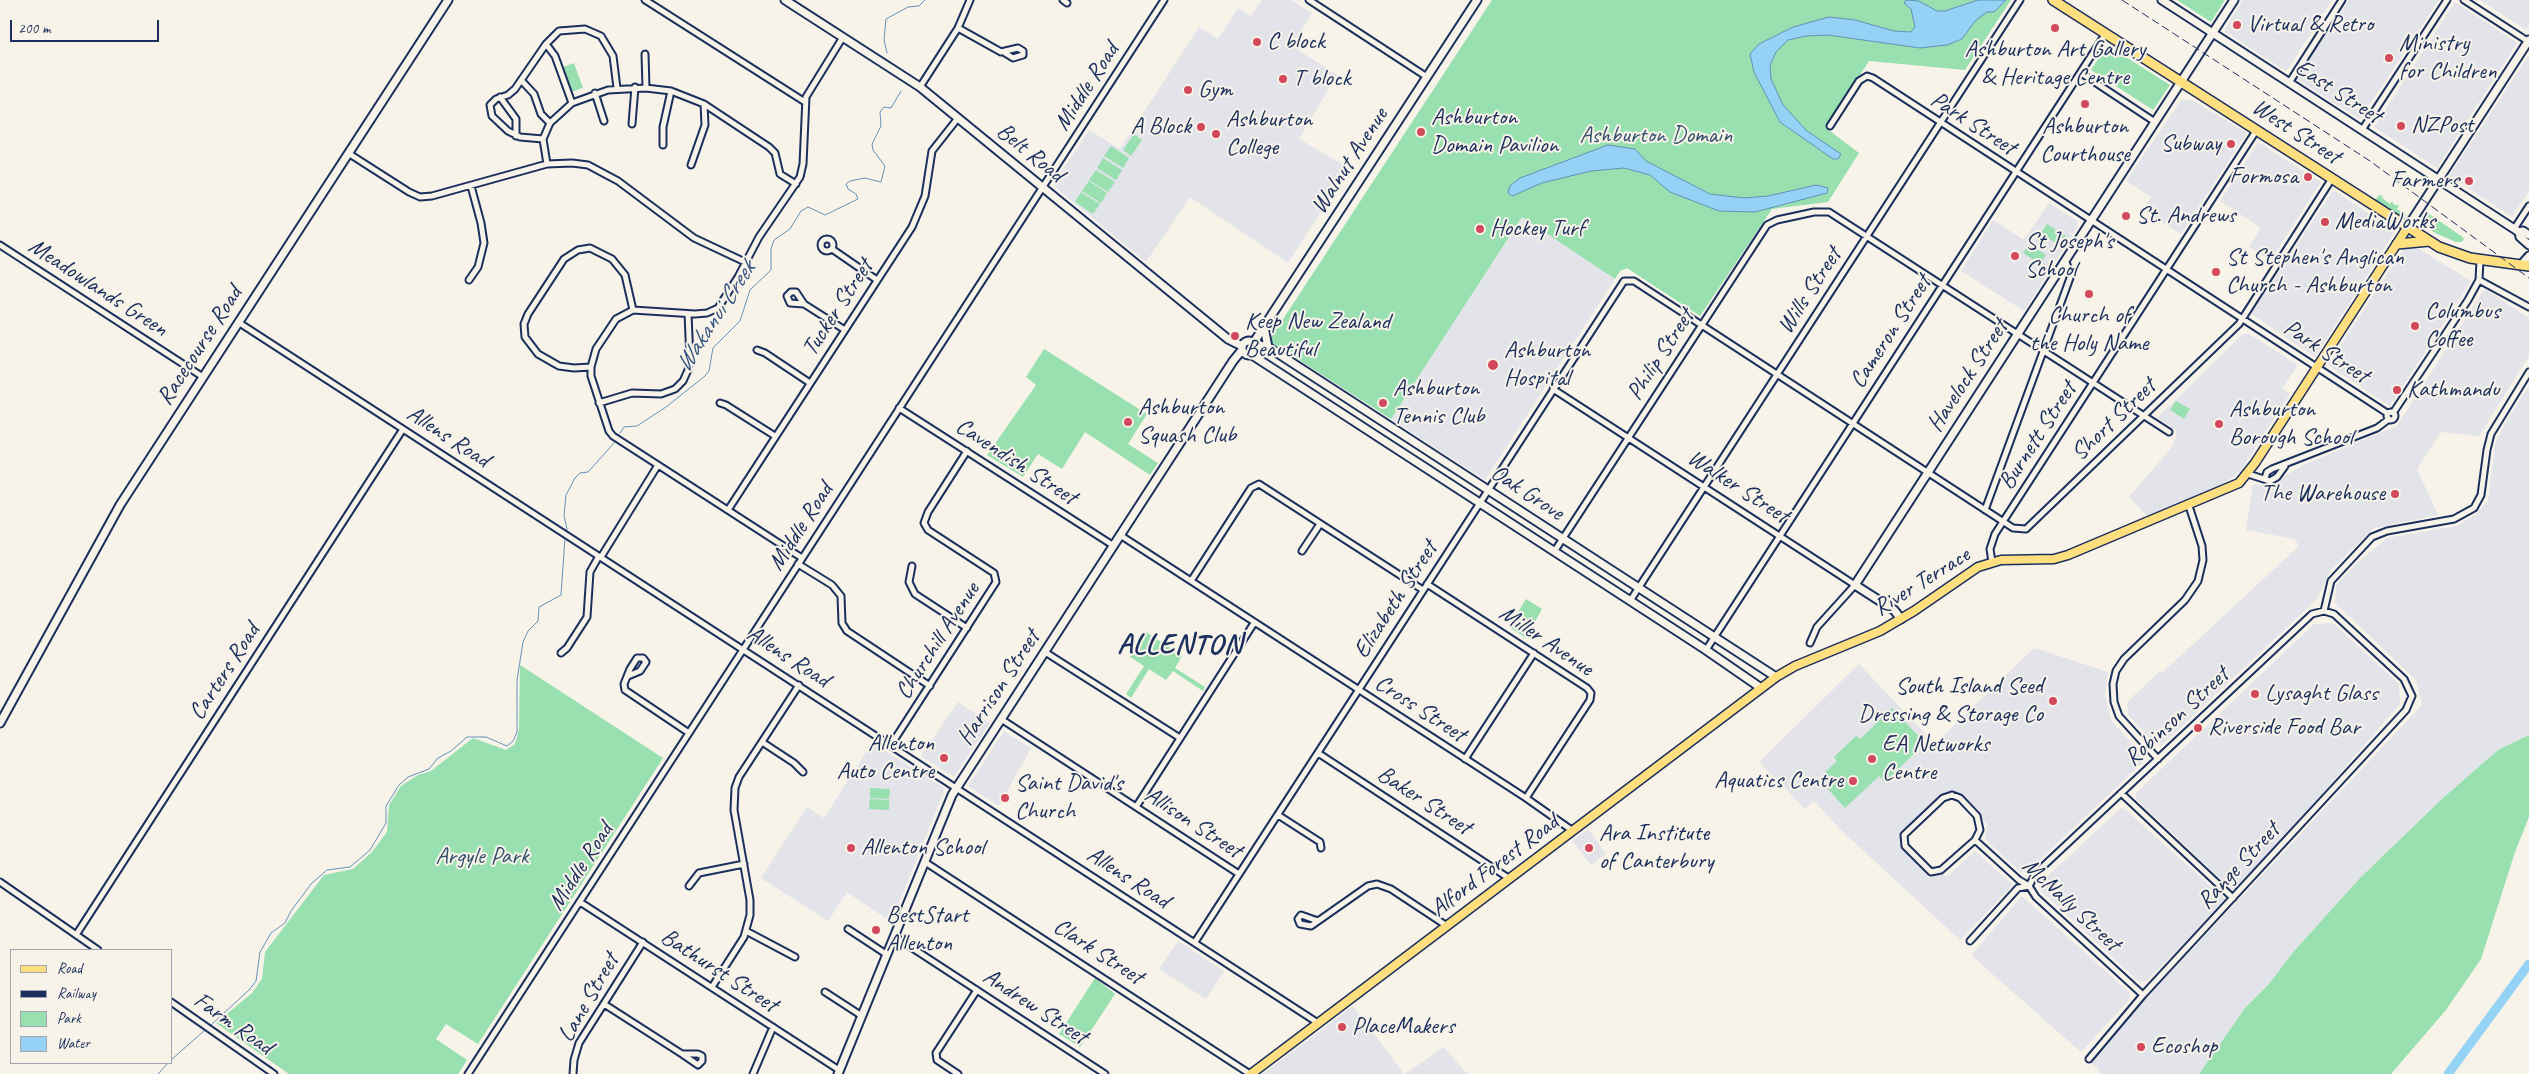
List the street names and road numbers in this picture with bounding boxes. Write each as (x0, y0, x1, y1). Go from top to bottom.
street label: Middle Road (1048, 38, 1126, 136)
street label: East Street (2289, 53, 2387, 131)
street label: Park Street (1925, 86, 2021, 162)
street label: West Street (2246, 93, 2346, 171)
street label: Walnut Avenue (1305, 103, 1395, 219)
street label: Belt Road (990, 117, 1070, 189)
street label: Meadowlands Green (23, 232, 173, 344)
street label: Wills Street (1772, 243, 1848, 339)
street label: Tucker Street (796, 254, 880, 362)
street label: Cameron Street (1844, 270, 1938, 394)
street label: Racecourse Road (151, 281, 249, 411)
street label: Philip Street (1621, 304, 1701, 406)
street label: Park Street (2278, 314, 2374, 390)
street label: Havelock Street (1921, 315, 2015, 437)
street label: Short Street (2066, 373, 2162, 467)
street label: Burnett Street (1993, 377, 2083, 495)
street label: Allens Road (401, 400, 495, 474)
street label: Cavendish Street (950, 412, 1082, 512)
street label: Walker Street (1682, 444, 1794, 530)
street label: Oak Grove (1485, 459, 1569, 527)
street label: Middle Road (762, 478, 840, 576)
street label: Elizabeth Street (1348, 536, 1444, 664)
street label: River Terrace (1869, 541, 1975, 623)
street label: Churchill Avenue (890, 577, 986, 705)
street label: Miller Avenue (1493, 599, 1599, 683)
street label: Carters Road (183, 618, 267, 726)
street label: Allens Road (741, 620, 835, 694)
street label: Harrison Street (951, 625, 1047, 751)
street label: Robinson Street (2119, 661, 2235, 773)
street label: Cross Street (1369, 669, 1471, 749)
street label: Baker Street (1372, 760, 1476, 842)
street label: Allison Street (1139, 781, 1247, 865)
street label: Alford Forest Road (1425, 808, 1565, 924)
street label: Range Street (2192, 817, 2286, 915)
street label: Middle Road (542, 818, 620, 916)
street label: Allens Road (1081, 841, 1175, 915)
street label: McNally Street (2016, 852, 2126, 958)
street label: Clark Street (1048, 912, 1148, 992)
street label: Bathurst Street (655, 923, 783, 1019)
street label: Lane Street (552, 949, 626, 1047)
street label: Andrew Street (977, 963, 1093, 1051)
street label: Farm Road (188, 986, 278, 1062)

